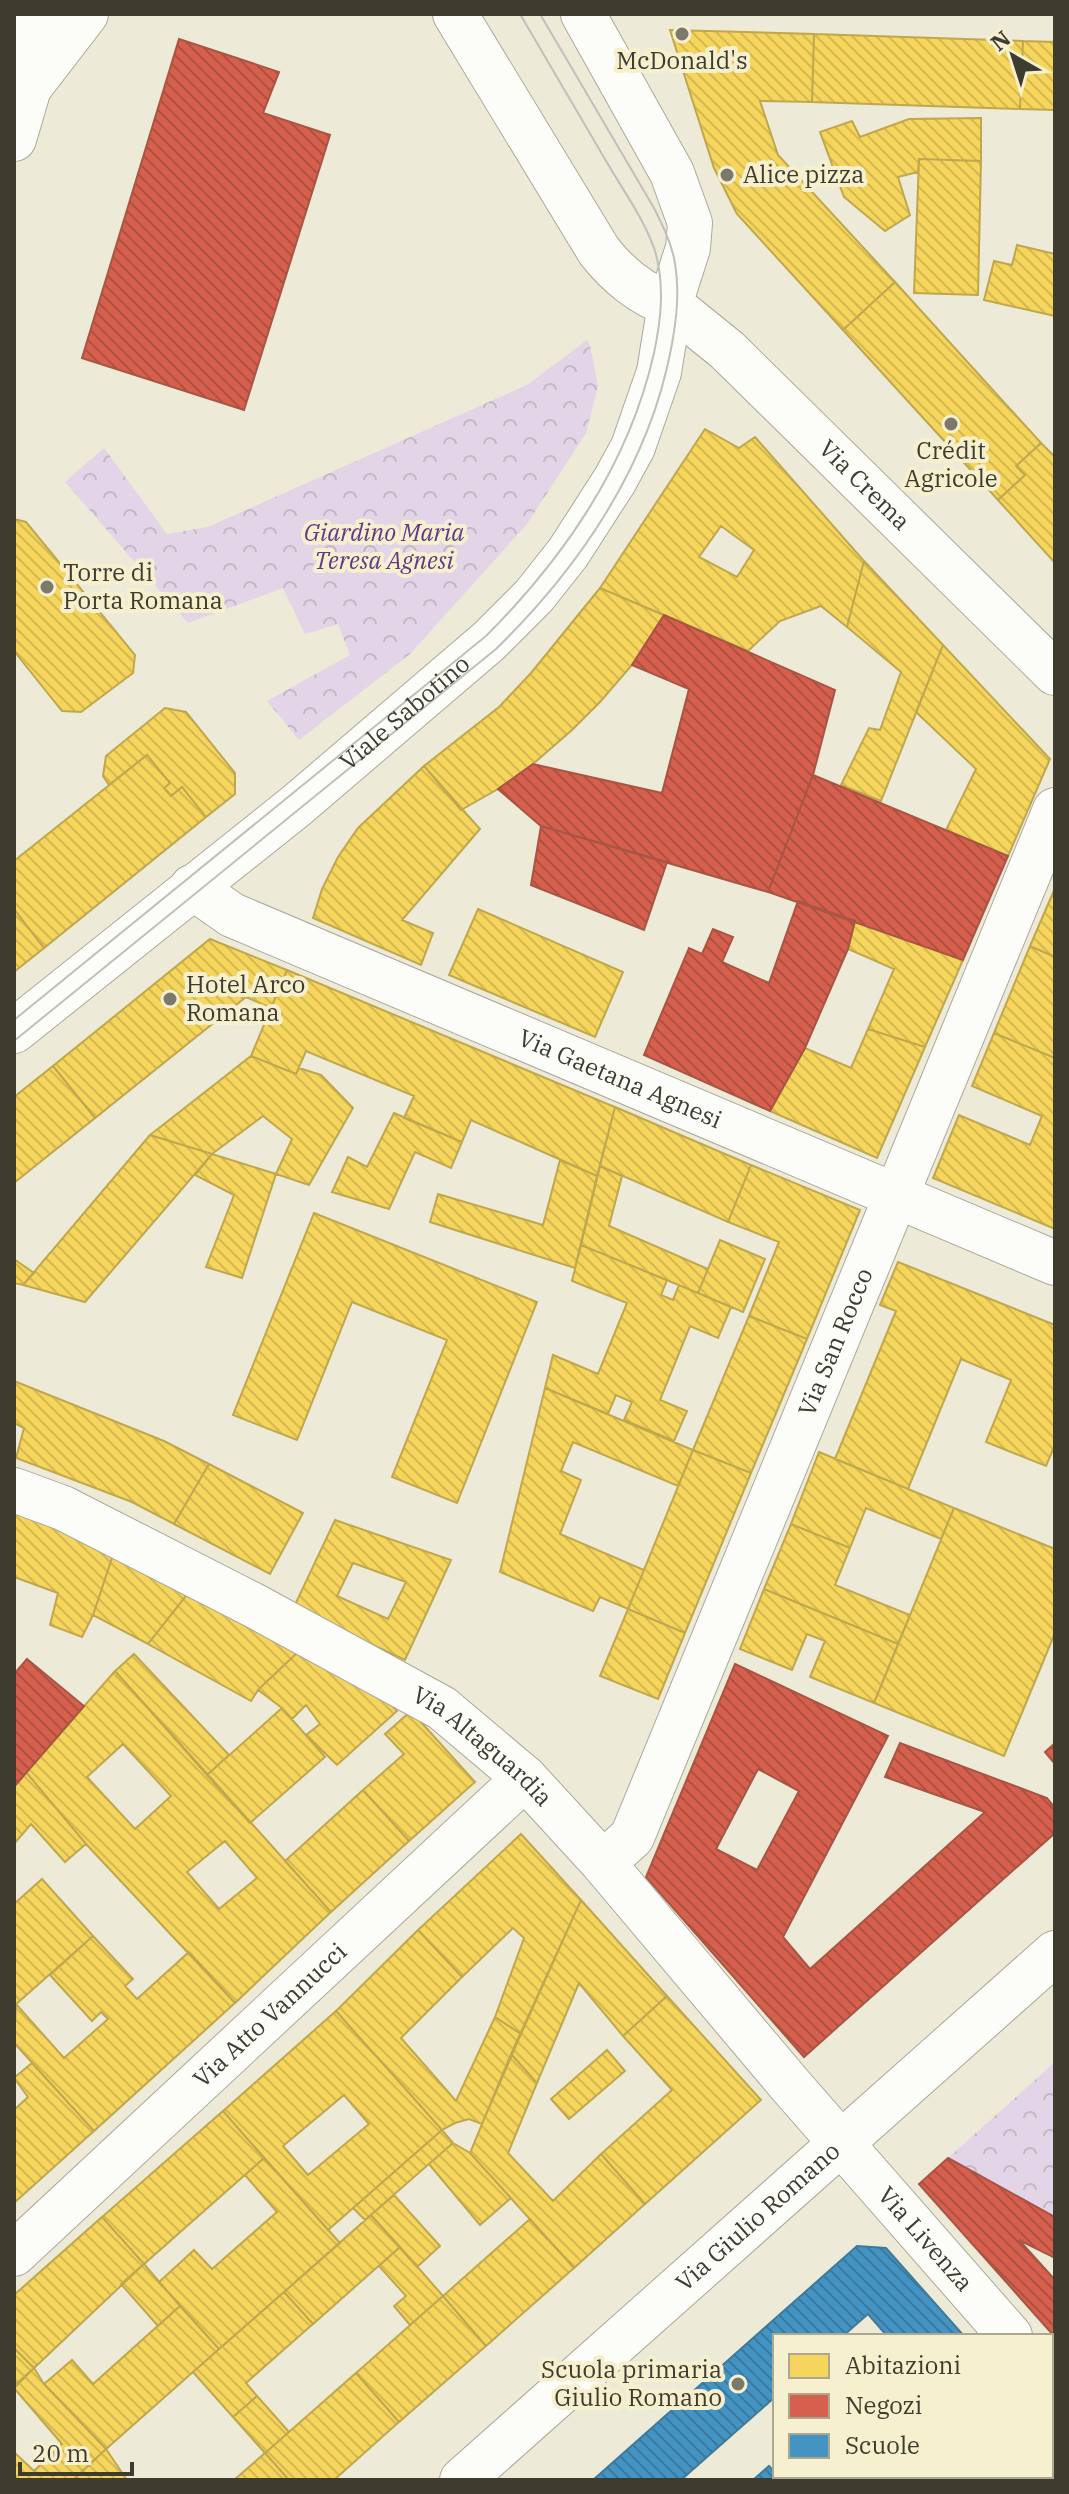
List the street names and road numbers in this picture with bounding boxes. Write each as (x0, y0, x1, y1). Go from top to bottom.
street label: Via Crema (812, 432, 918, 537)
street label: Viale Sabotino (332, 647, 476, 777)
street label: Via Gaetana Agnesi (514, 1021, 727, 1135)
street label: Via San Rocco (790, 1263, 880, 1421)
street label: Via Altaguardia (407, 1678, 560, 1813)
street label: Via Atto Vannucci (186, 1935, 353, 2094)
street label: Via Giulio Romano (668, 2135, 846, 2298)
street label: Via Livenza (871, 2179, 981, 2298)

